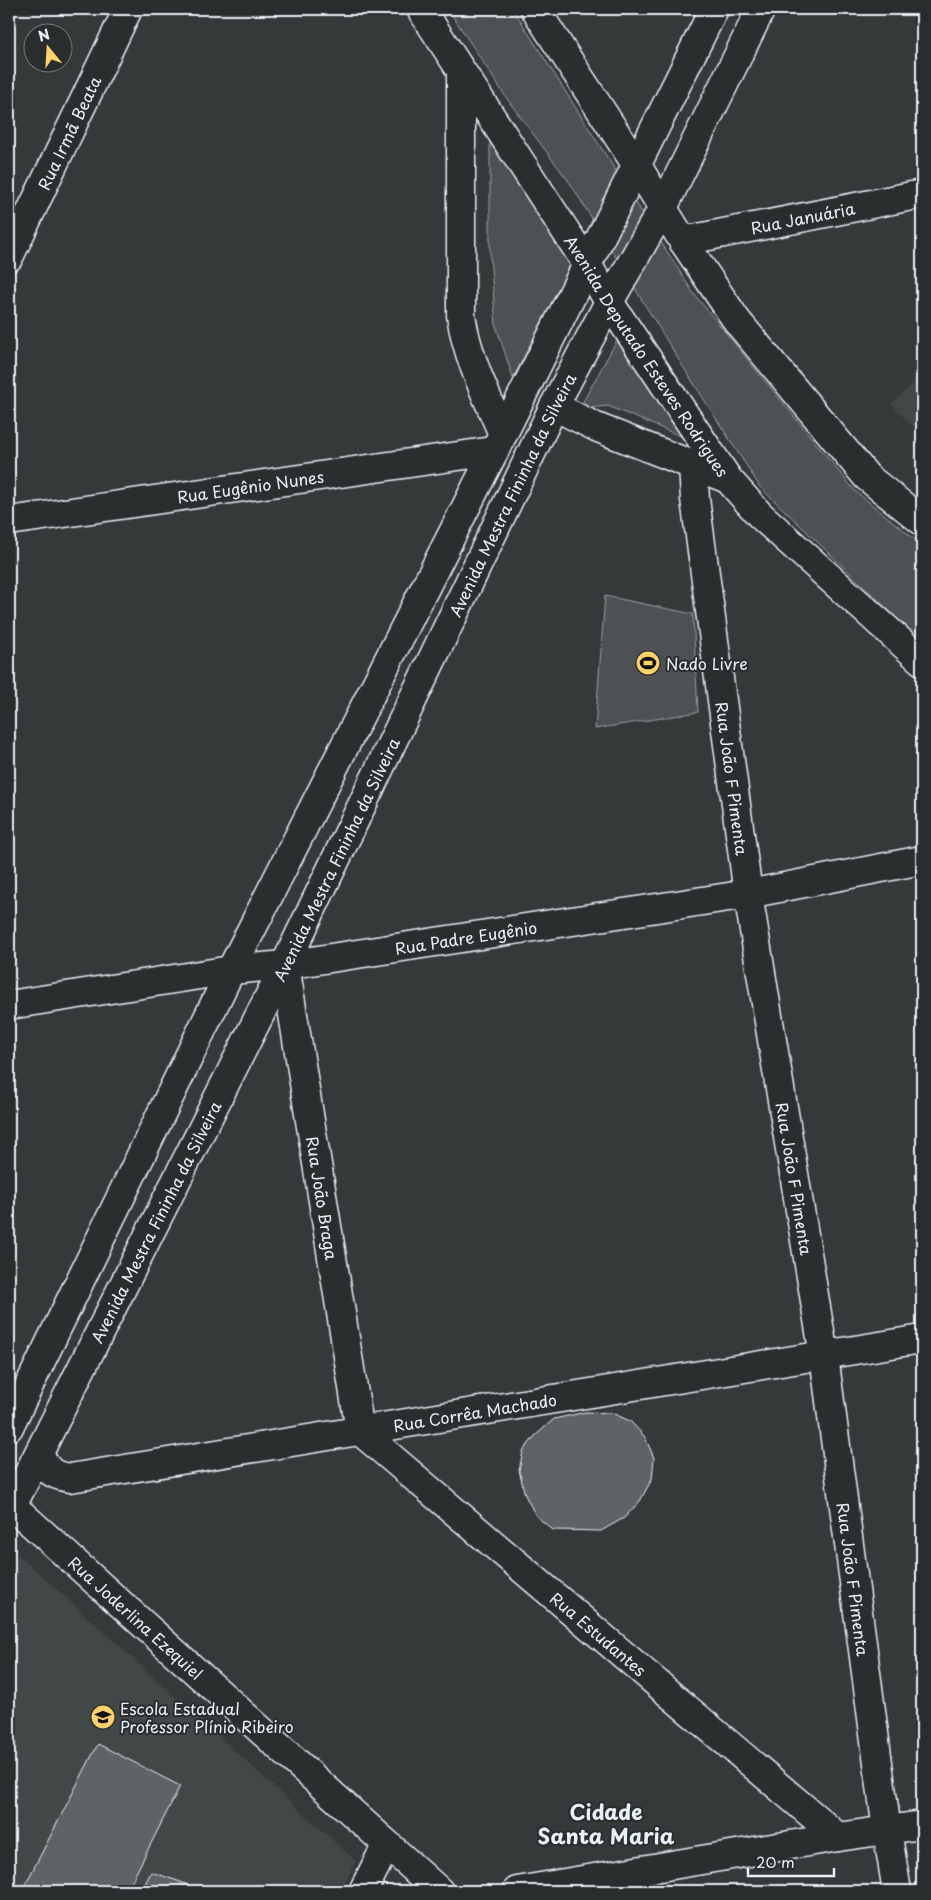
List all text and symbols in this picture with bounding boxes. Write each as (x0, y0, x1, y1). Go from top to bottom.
north arrow (22, 22, 72, 72)
text: N (35, 23, 52, 47)
street label: Rua Irmã Beata (31, 72, 106, 194)
street label: Rua Januária (749, 195, 857, 239)
street label: Avenida Deputado Esteves Rodrigues (559, 230, 735, 481)
street label: Avenida Mestra Fininha da Silveira (443, 369, 581, 620)
street label: Rua Eugênio Nunes (175, 464, 326, 509)
sports icon: Nado Livre (635, 650, 661, 676)
place label: Nado Livre (666, 651, 748, 675)
street label: Rua João F Pimenta (710, 700, 755, 857)
street label: Avenida Mestra Fininha da Silveira (267, 733, 405, 985)
street label: Rua Padre Eugênio (393, 915, 539, 960)
street label: Avenida Mestra Fininha da Silveira (84, 1097, 226, 1347)
street label: Rua João F Pimenta (770, 1100, 819, 1257)
street label: Rua João Braga (301, 1134, 344, 1262)
street label: Rua Corrêa Machado (391, 1387, 558, 1437)
street label: Rua João F Pimenta (832, 1501, 876, 1657)
street label: Rua Joderlina Ezequiel (63, 1550, 208, 1685)
street label: Rua Estudantes (545, 1586, 652, 1681)
place label: Escola Estadual Professor Plínio Ribeiro (120, 1696, 294, 1738)
school or university icon: Escola Estadual Professor Plínio Ribeiro (90, 1704, 116, 1730)
district label: Cidade Santa Maria (538, 1795, 675, 1851)
scale bar (748, 1845, 835, 1877)
text: 20 m (756, 1850, 795, 1873)

